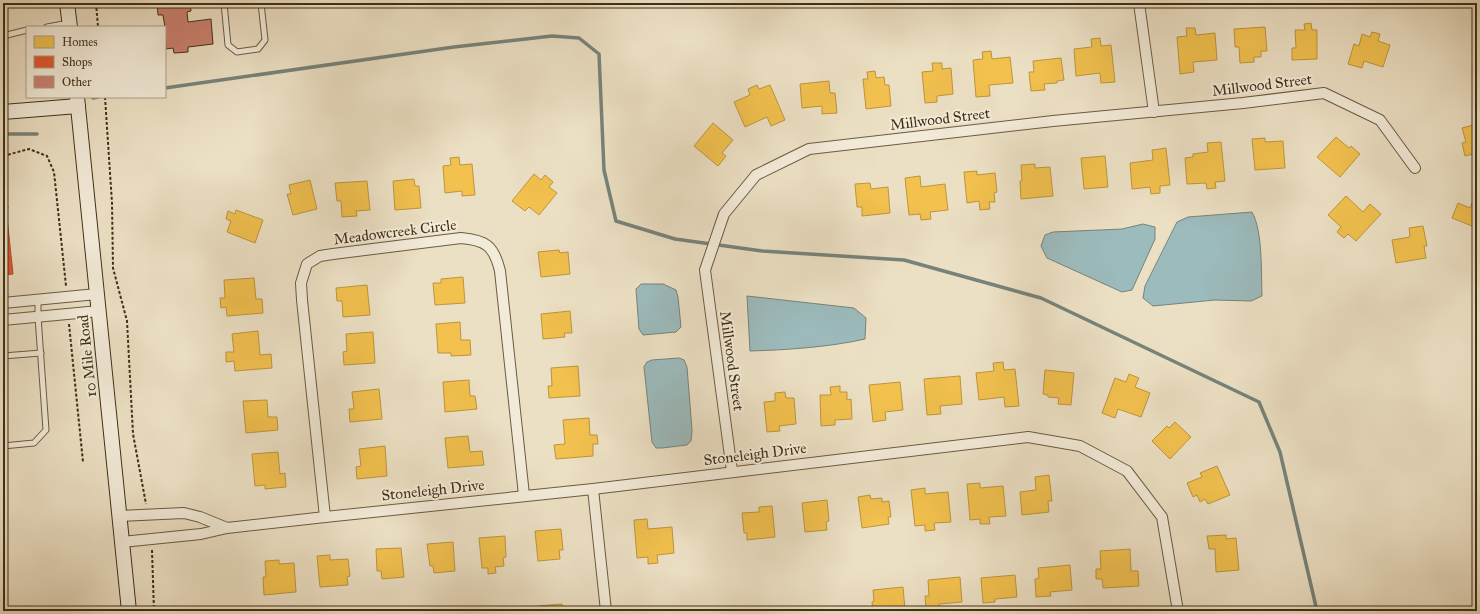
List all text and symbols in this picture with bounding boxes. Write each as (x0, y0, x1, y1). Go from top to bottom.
legend (26, 26, 166, 98)
text: Homes (62, 35, 98, 49)
text: Shops (62, 55, 92, 69)
street label: Millwood Street (1211, 70, 1314, 100)
text: Other (62, 75, 92, 89)
street label: Millwood Street (889, 104, 992, 134)
street label: Meadowcreek Circle (332, 216, 458, 248)
street label: Millwood Street (716, 310, 748, 413)
street label: 10 Mile Road (74, 313, 100, 398)
street label: Stoneleigh Drive (702, 439, 808, 469)
street label: Stoneleigh Drive (381, 476, 485, 504)

